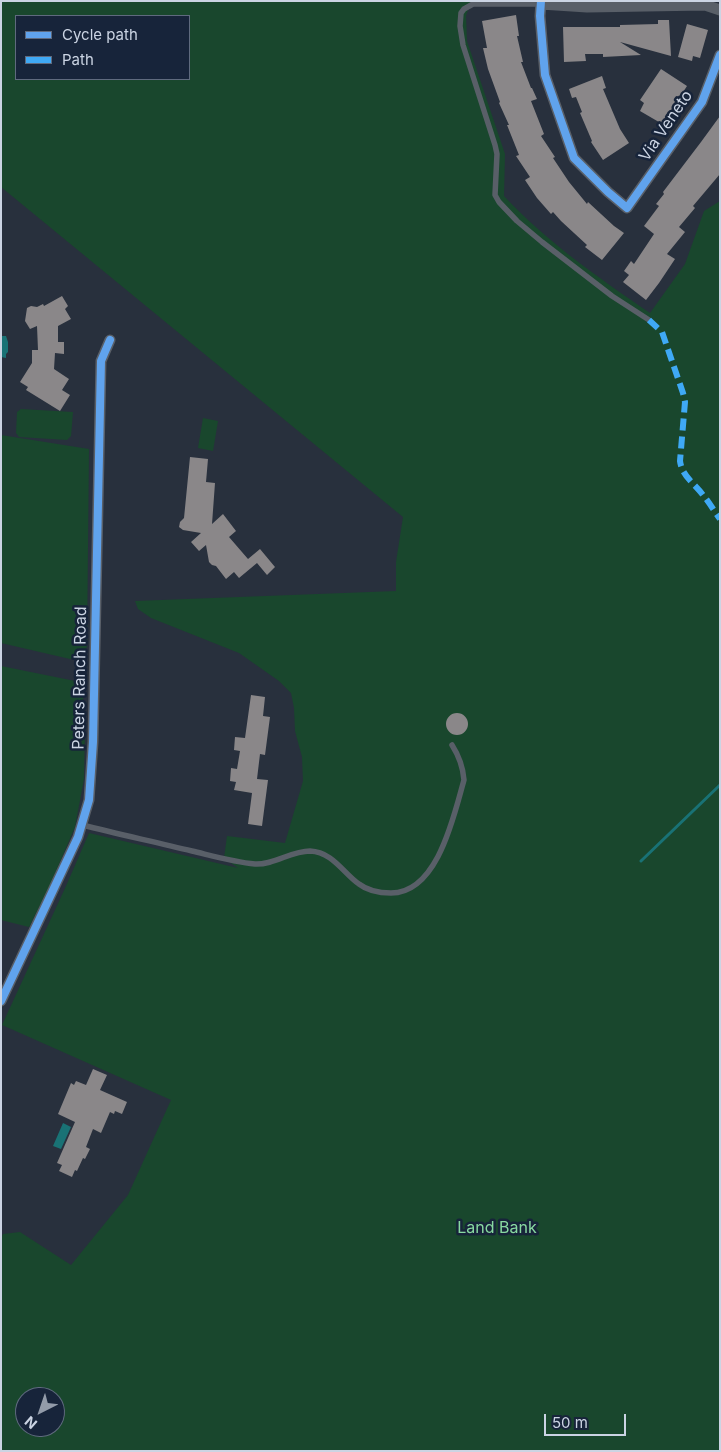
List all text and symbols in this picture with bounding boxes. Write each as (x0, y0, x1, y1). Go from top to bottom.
legend (15, 15, 190, 80)
text: Cycle path (62, 25, 138, 44)
text: Path (62, 50, 94, 69)
street label: Via Veneto (635, 87, 697, 165)
street label: Peters Ranch Road (69, 606, 91, 750)
park label: Land Bank (457, 1218, 537, 1238)
north arrow (15, 1387, 65, 1437)
scale bar (546, 1404, 628, 1436)
text: N (21, 1413, 40, 1433)
text: 50 m (552, 1413, 588, 1432)

